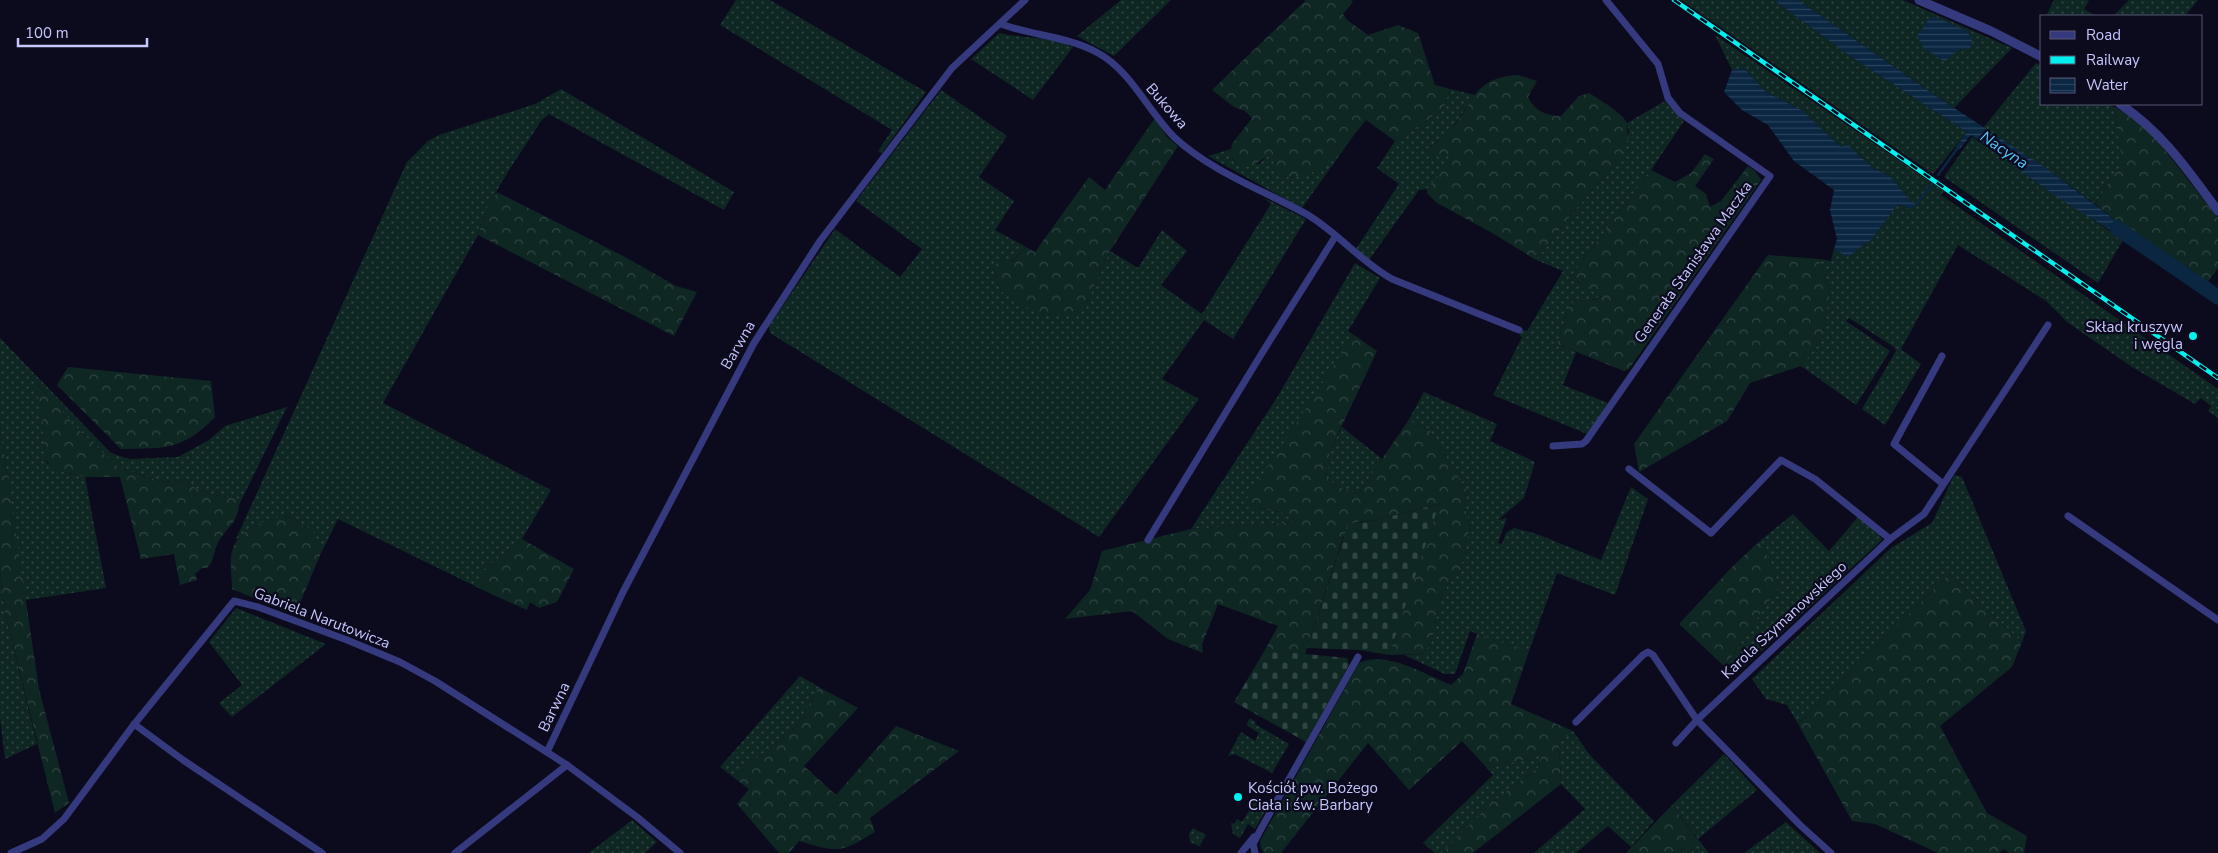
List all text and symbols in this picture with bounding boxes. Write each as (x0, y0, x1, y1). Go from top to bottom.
scale bar (18, 15, 146, 47)
legend (2040, 15, 2203, 105)
text: 100 m (25, 23, 69, 43)
text: Road (2086, 25, 2121, 45)
text: Railway (2086, 50, 2140, 70)
text: Water (2086, 75, 2129, 95)
street label: Bukowa (1142, 79, 1192, 133)
water label: Nacyna (1976, 126, 2032, 174)
street label: Generała Stanisława Maczka (1629, 177, 1757, 347)
street label: Barwna (716, 317, 760, 373)
place label: Skład kruszyw i węgla (2085, 317, 2183, 354)
marker: Skład kruszyw i węgla (2187, 330, 2199, 342)
street label: Karola Szymanowskiego (1717, 557, 1851, 683)
street label: Gabriela Narutowicza (251, 583, 393, 653)
street label: Barwna (533, 679, 575, 735)
place label: Kościół pw. Bożego Ciała i św. Barbary (1248, 778, 1378, 815)
marker: Kościół pw. Bożego Ciała i św. Barbary (1232, 791, 1244, 803)

